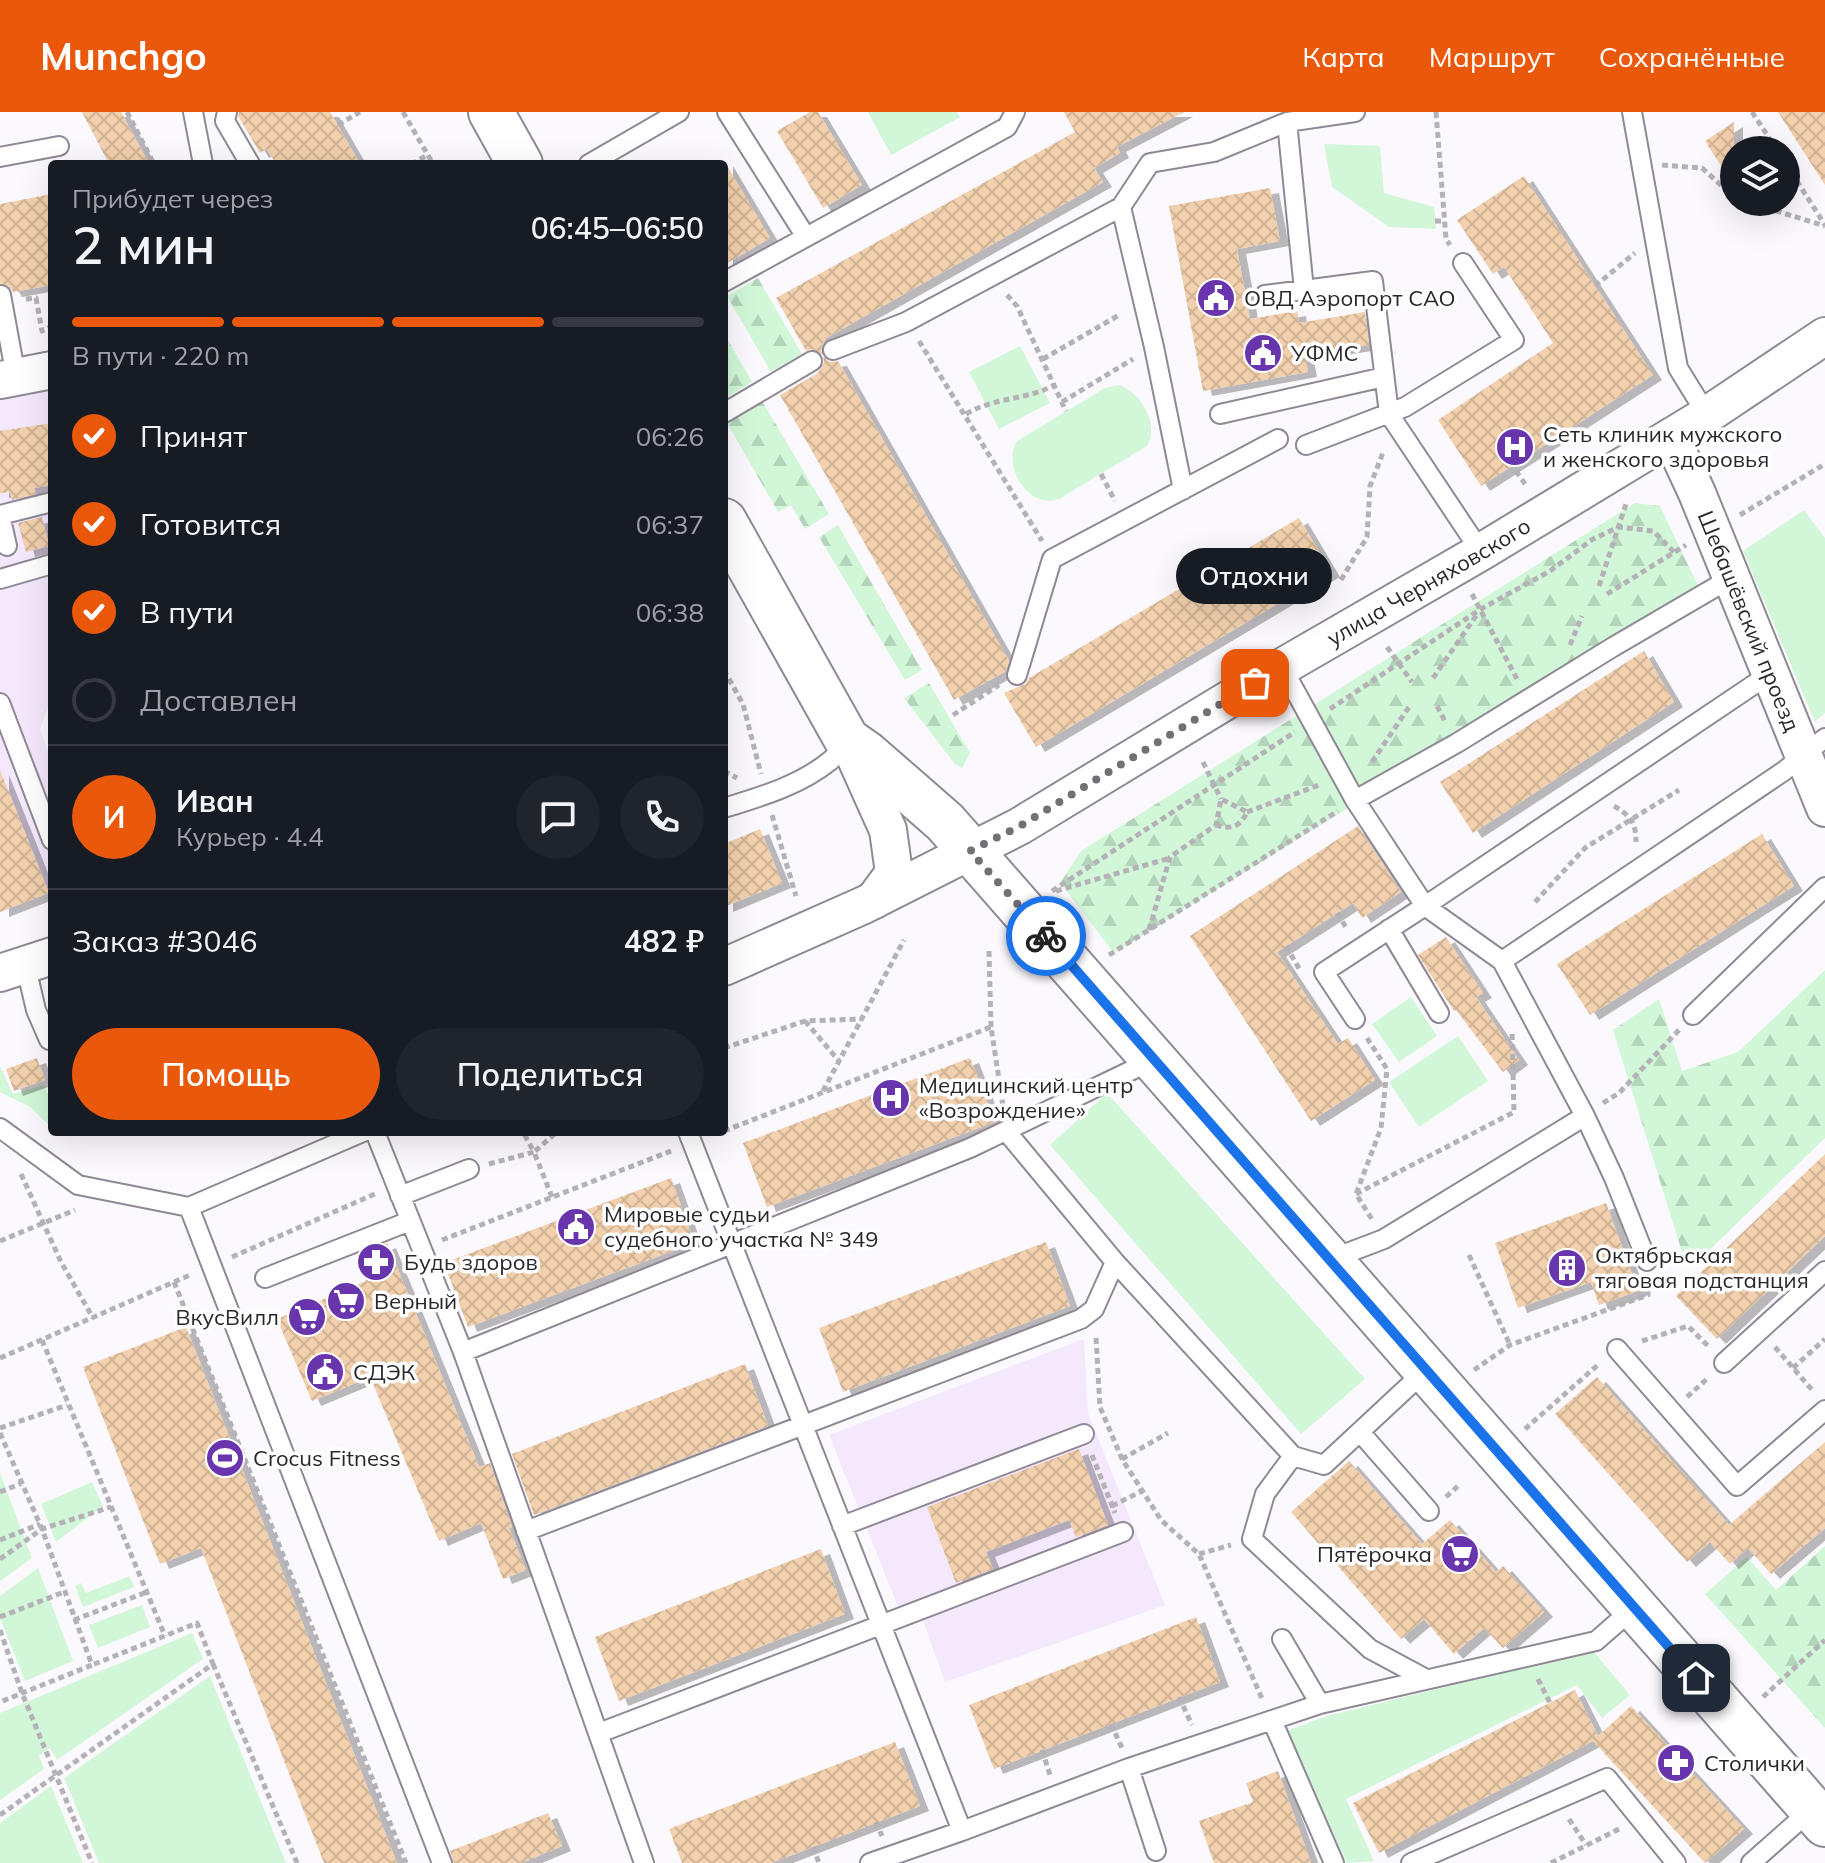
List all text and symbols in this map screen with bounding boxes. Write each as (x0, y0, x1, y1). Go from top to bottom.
text: Munchgo (40, 32, 207, 80)
text: Карта (1302, 39, 1385, 74)
text: Маршрут (1429, 39, 1555, 74)
text: Сохранённые (1599, 39, 1785, 74)
map controls (1720, 136, 1800, 216)
button: layers (1720, 136, 1800, 216)
text: Прибудет через (72, 182, 273, 215)
text: 06:45–06:50 (531, 209, 704, 247)
text: 2 мин (72, 212, 216, 277)
public building icon: ОВД Аэропорт САО (1195, 277, 1237, 319)
place label: ОВД Аэропорт САО (1244, 284, 1456, 312)
public building icon: УФМС (1242, 332, 1284, 374)
text: В пути · 220 m (72, 339, 249, 372)
place label: УФМС (1290, 339, 1359, 367)
icon: check (72, 414, 116, 458)
text: Принят (140, 417, 247, 455)
text: 06:26 (636, 420, 704, 453)
place label: Сеть клиник мужского и женского здоровья (1543, 420, 1782, 473)
hospital icon: Сеть клиник мужского и женского здоровья (1494, 426, 1536, 468)
icon: check (72, 502, 116, 546)
text: Готовится (140, 505, 281, 543)
street label: Шебашёвский проезд (1692, 507, 1806, 736)
text: 06:37 (636, 508, 704, 541)
street label: улица Черняховского (1322, 511, 1536, 652)
callout: Отдохни (1177, 547, 1333, 603)
text: Отдохни (1199, 559, 1309, 592)
icon: check (72, 590, 116, 634)
text: В пути (140, 593, 234, 631)
text: 06:38 (636, 596, 704, 629)
pin (1221, 649, 1289, 717)
icon: bag (1233, 661, 1277, 705)
text: Доставлен (140, 681, 298, 719)
button: chat (516, 775, 600, 859)
button: phone (620, 775, 704, 859)
text: Иван (176, 782, 254, 820)
text: И (103, 798, 125, 836)
text: Курьер · 4.4 (176, 820, 324, 853)
courier (1006, 896, 1086, 976)
icon: bike (1024, 914, 1068, 958)
text: Заказ #3046 (72, 922, 257, 960)
text: 482 ₽ (624, 922, 704, 960)
button: Помощь (72, 1028, 380, 1120)
button: Поделиться (396, 1028, 704, 1120)
place label: Медицинский центр «Возрождение» (919, 1071, 1133, 1124)
hospital icon: Медицинский центр «Возрождение» (870, 1077, 912, 1119)
place label: Мировые судьи судебного участка № 349 (604, 1200, 878, 1253)
public building icon: Мировые судьи судебного участка № 349 (555, 1206, 597, 1248)
pharmacy icon: Будь здоров (355, 1241, 397, 1283)
place label: Октябрьская тяговая подстанция (1595, 1241, 1809, 1294)
building icon: Октябрьская тяговая подстанция (1546, 1247, 1588, 1289)
place label: Будь здоров (404, 1248, 538, 1276)
supermarket icon: Верный (325, 1280, 367, 1322)
place label: Верный (374, 1287, 457, 1315)
supermarket icon: ВкусВилл (286, 1296, 328, 1338)
place label: ВкусВилл (175, 1303, 279, 1331)
public building icon: СДЭК (304, 1351, 346, 1393)
place label: СДЭК (353, 1358, 416, 1386)
sports icon: Crocus Fitness (204, 1437, 246, 1479)
place label: Crocus Fitness (253, 1444, 401, 1472)
supermarket icon: Пятёрочка (1439, 1533, 1481, 1575)
place label: Пятёрочка (1317, 1540, 1432, 1568)
pin (1662, 1644, 1730, 1712)
icon: home (1674, 1656, 1718, 1700)
pharmacy icon: Столички (1655, 1742, 1697, 1784)
place label: Столички (1704, 1749, 1805, 1777)

